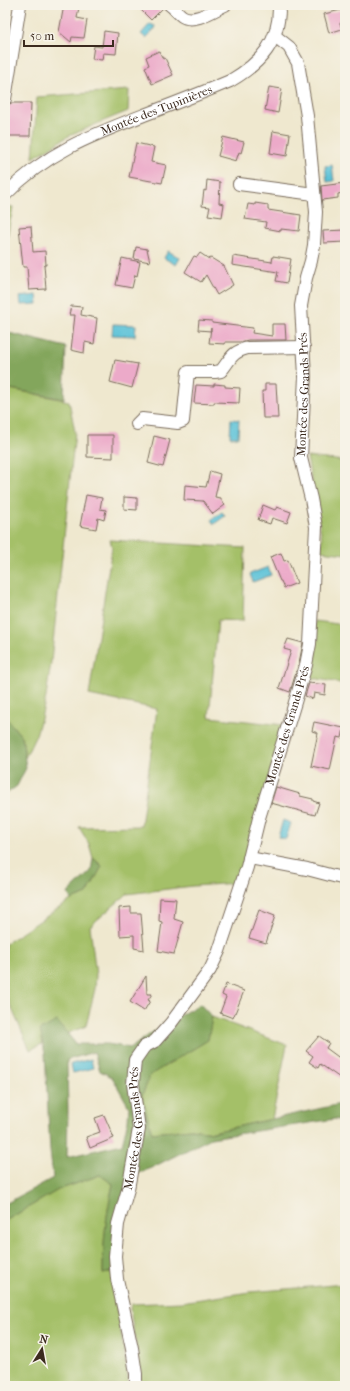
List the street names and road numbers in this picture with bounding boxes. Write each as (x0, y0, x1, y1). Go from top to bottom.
street label: Montée des Tupinières (98, 82, 215, 138)
street label: Montée des Grands Prés (294, 332, 312, 457)
street label: Montée des Grands Prés (263, 664, 313, 787)
street label: Montée des Grands Prés (121, 1066, 146, 1191)

